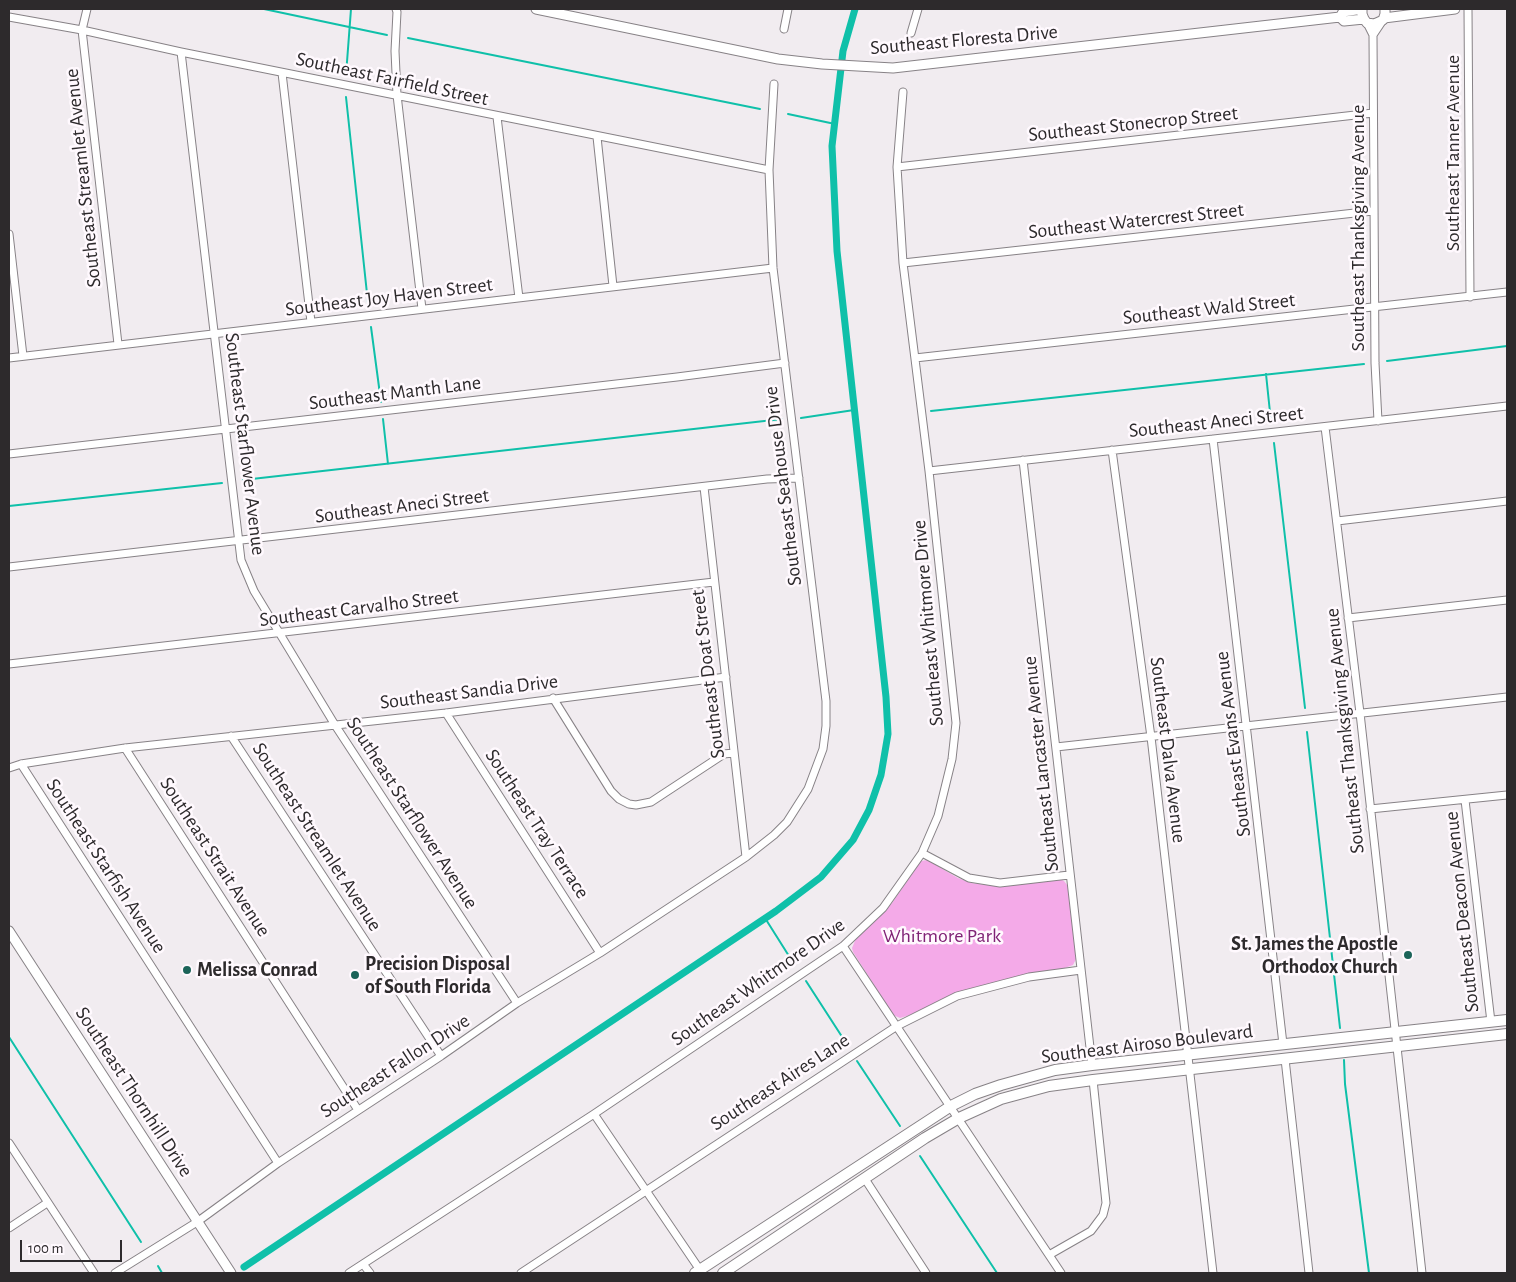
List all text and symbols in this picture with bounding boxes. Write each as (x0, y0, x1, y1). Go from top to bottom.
street label: Southeast Floresta Drive (869, 20, 1059, 60)
street label: Southeast Fairfield Street (294, 47, 490, 111)
street label: Southeast Tanner Avenue (1441, 55, 1465, 251)
street label: Southeast Streamlet Avenue (60, 67, 106, 289)
street label: Southeast Stonecrop Street (1027, 101, 1239, 147)
street label: Southeast Thanksgiving Avenue (1346, 105, 1370, 351)
street label: Southeast Watercrest Street (1027, 198, 1245, 244)
street label: Southeast Joy Haven Street (284, 272, 494, 322)
street label: Southeast Wald Street (1122, 288, 1296, 330)
street label: Southeast Starflower Avenue (219, 331, 271, 557)
street label: Southeast Manth Lane (308, 371, 482, 415)
street label: Southeast Seahouse Drive (759, 385, 807, 587)
street label: Southeast Aneci Street (1128, 401, 1304, 443)
street label: Southeast Aneci Street (314, 483, 490, 529)
street label: Southeast Whitmore Drive (907, 519, 949, 727)
street label: Southeast Carvalho Street (258, 584, 460, 632)
street label: Southeast Doat Street (686, 588, 730, 760)
street label: Southeast Thanksgiving Avenue (1320, 607, 1370, 855)
street label: Southeast Evans Avenue (1210, 650, 1256, 838)
street label: Southeast Lancaster Avenue (1018, 655, 1064, 873)
street label: Southeast Dalva Avenue (1145, 656, 1191, 844)
street label: Southeast Sandia Drive (379, 669, 559, 715)
street label: Southeast Starflower Avenue (341, 712, 483, 914)
street label: Southeast Streamlet Avenue (247, 738, 387, 936)
street label: Southeast Tray Terrace (480, 745, 594, 903)
street label: Southeast Strait Avenue (154, 773, 276, 941)
street label: Southeast Starfish Avenue (41, 774, 171, 958)
street label: Southeast Deacon Avenue (1440, 810, 1484, 1014)
street label: Southeast Whitmore Drive (666, 913, 850, 1051)
park label: Whitmore Park (883, 924, 1001, 948)
place label: St. James the Apostle Orthodox Church (1231, 932, 1398, 979)
marker: St. James the Apostle Orthodox Church (1402, 949, 1414, 961)
place label: Precision Disposal of South Florida (365, 952, 510, 999)
place label: Melissa Conrad (197, 958, 318, 982)
marker: Melissa Conrad (181, 964, 193, 976)
marker: Precision Disposal of South Florida (349, 969, 361, 981)
street label: Southeast Thornhill Drive (70, 1003, 198, 1181)
street label: Southeast Fallon Drive (316, 1009, 474, 1123)
street label: Southeast Airoso Boulevard (1040, 1019, 1254, 1069)
street label: Southeast Aires Lane (706, 1028, 854, 1136)
scale bar (22, 1230, 125, 1262)
text: 100 m (28, 1241, 63, 1256)

